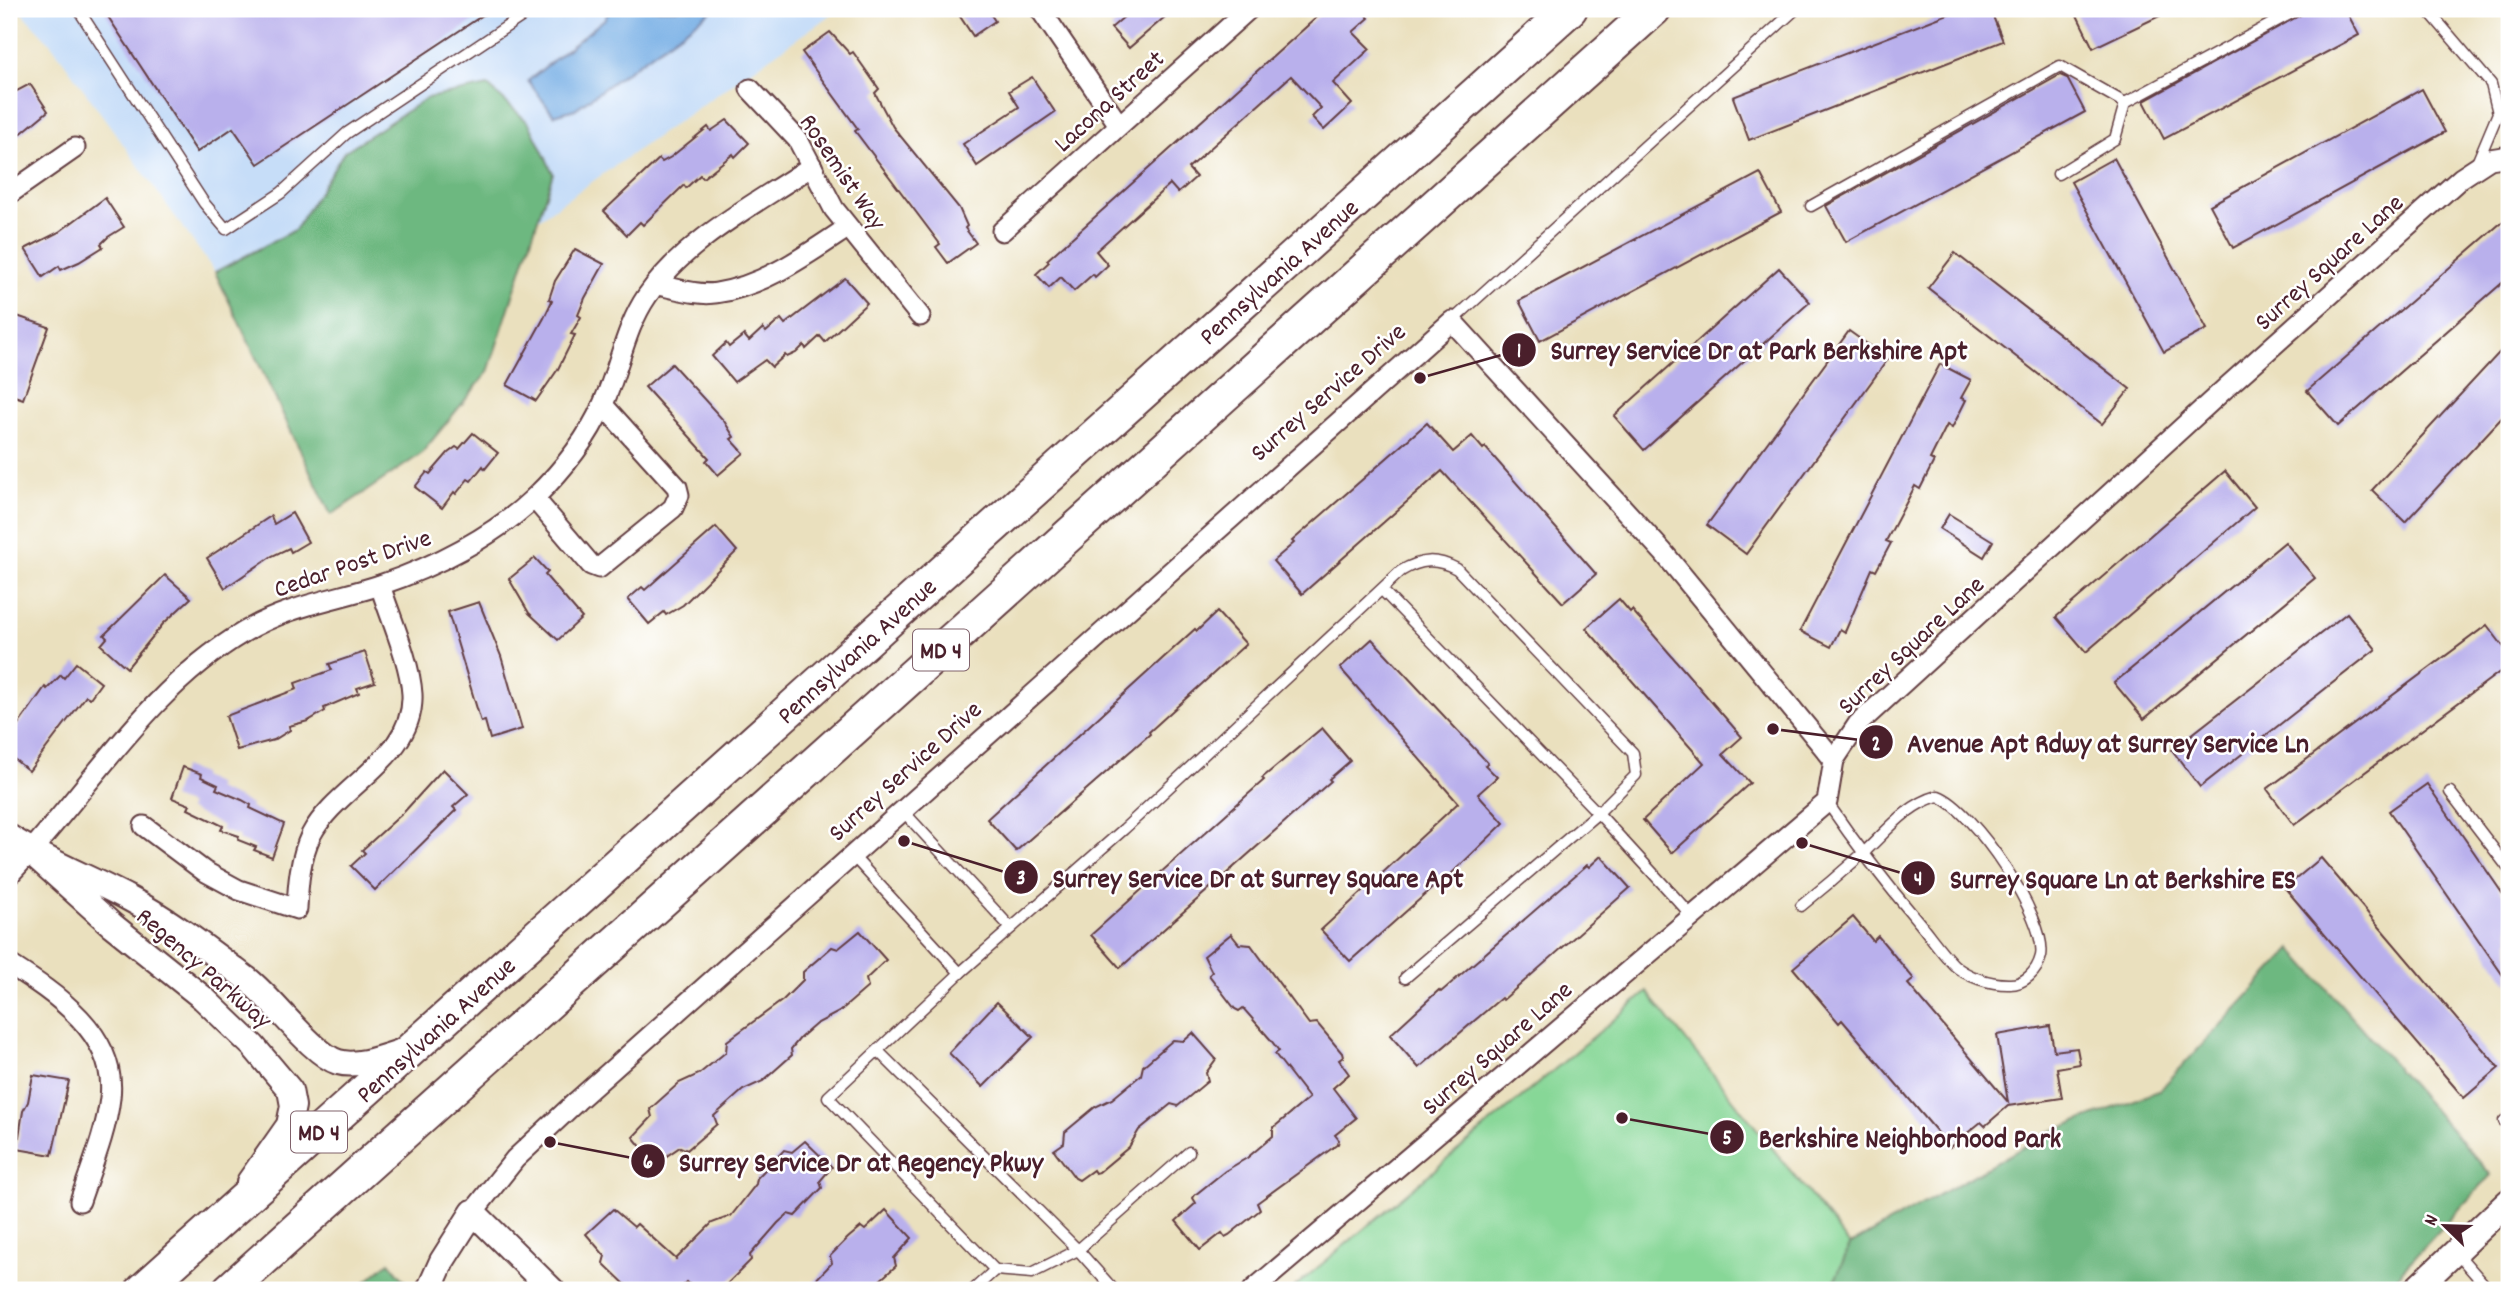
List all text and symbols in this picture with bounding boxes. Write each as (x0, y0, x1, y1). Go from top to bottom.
street label: Lacona Street (1047, 42, 1174, 163)
street label: Rosemist Way (788, 107, 894, 239)
street label: Surrey Square Lane (2247, 186, 2413, 341)
street label: Pennsylvania Avenue (1192, 192, 1369, 356)
street label: Surrey Service Drive (1243, 315, 1415, 472)
callout: Surrey Service Dr at Park Berkshire Apt (1501, 325, 1981, 374)
text: Surrey Service Dr at Park Berkshire Apt (1550, 334, 1968, 374)
text: 1 (1517, 338, 1521, 368)
street label: Cedar Post Drive (269, 521, 437, 610)
street label: Surrey Square Lane (1830, 568, 1994, 725)
street label: Pennsylvania Avenue (770, 571, 947, 735)
road number: MD 4 (913, 630, 969, 670)
street label: Surrey Service Drive (821, 693, 992, 852)
callout: Avenue Apt Rdwy at Surrey Service Ln (1858, 718, 2323, 767)
text: Avenue Apt Rdwy at Surrey Service Ln (1907, 727, 2309, 767)
text: 2 (1871, 731, 1881, 761)
callout: Surrey Service Dr at Surrey Square Apt (1004, 853, 1478, 902)
callout: Surrey Square Ln at Berkshire ES (1900, 854, 2310, 903)
text: Surrey Service Dr at Surrey Square Apt (1052, 862, 1464, 902)
text: Surrey Square Ln at Berkshire ES (1950, 863, 2296, 903)
text: 3 (1016, 865, 1026, 895)
text: 4 (1914, 866, 1922, 896)
street label: Regency Parkway (127, 900, 279, 1040)
street label: Pennsylvania Avenue (349, 950, 526, 1114)
street label: Surrey Square Lane (1415, 973, 1582, 1126)
road number: MD 4 (291, 1112, 347, 1152)
callout: Berkshire Neighborhood Park (1710, 1112, 2076, 1161)
text: Berkshire Neighborhood Park (1759, 1122, 2061, 1162)
text: 5 (1722, 1125, 1732, 1155)
callout: Surrey Service Dr at Regency Pkwy (630, 1137, 1057, 1186)
text: Surrey Service Dr at Regency Pkwy (679, 1146, 1045, 1186)
text: 6 (643, 1149, 653, 1179)
north arrow (2410, 1190, 2480, 1260)
text: N (2418, 1211, 2447, 1230)

